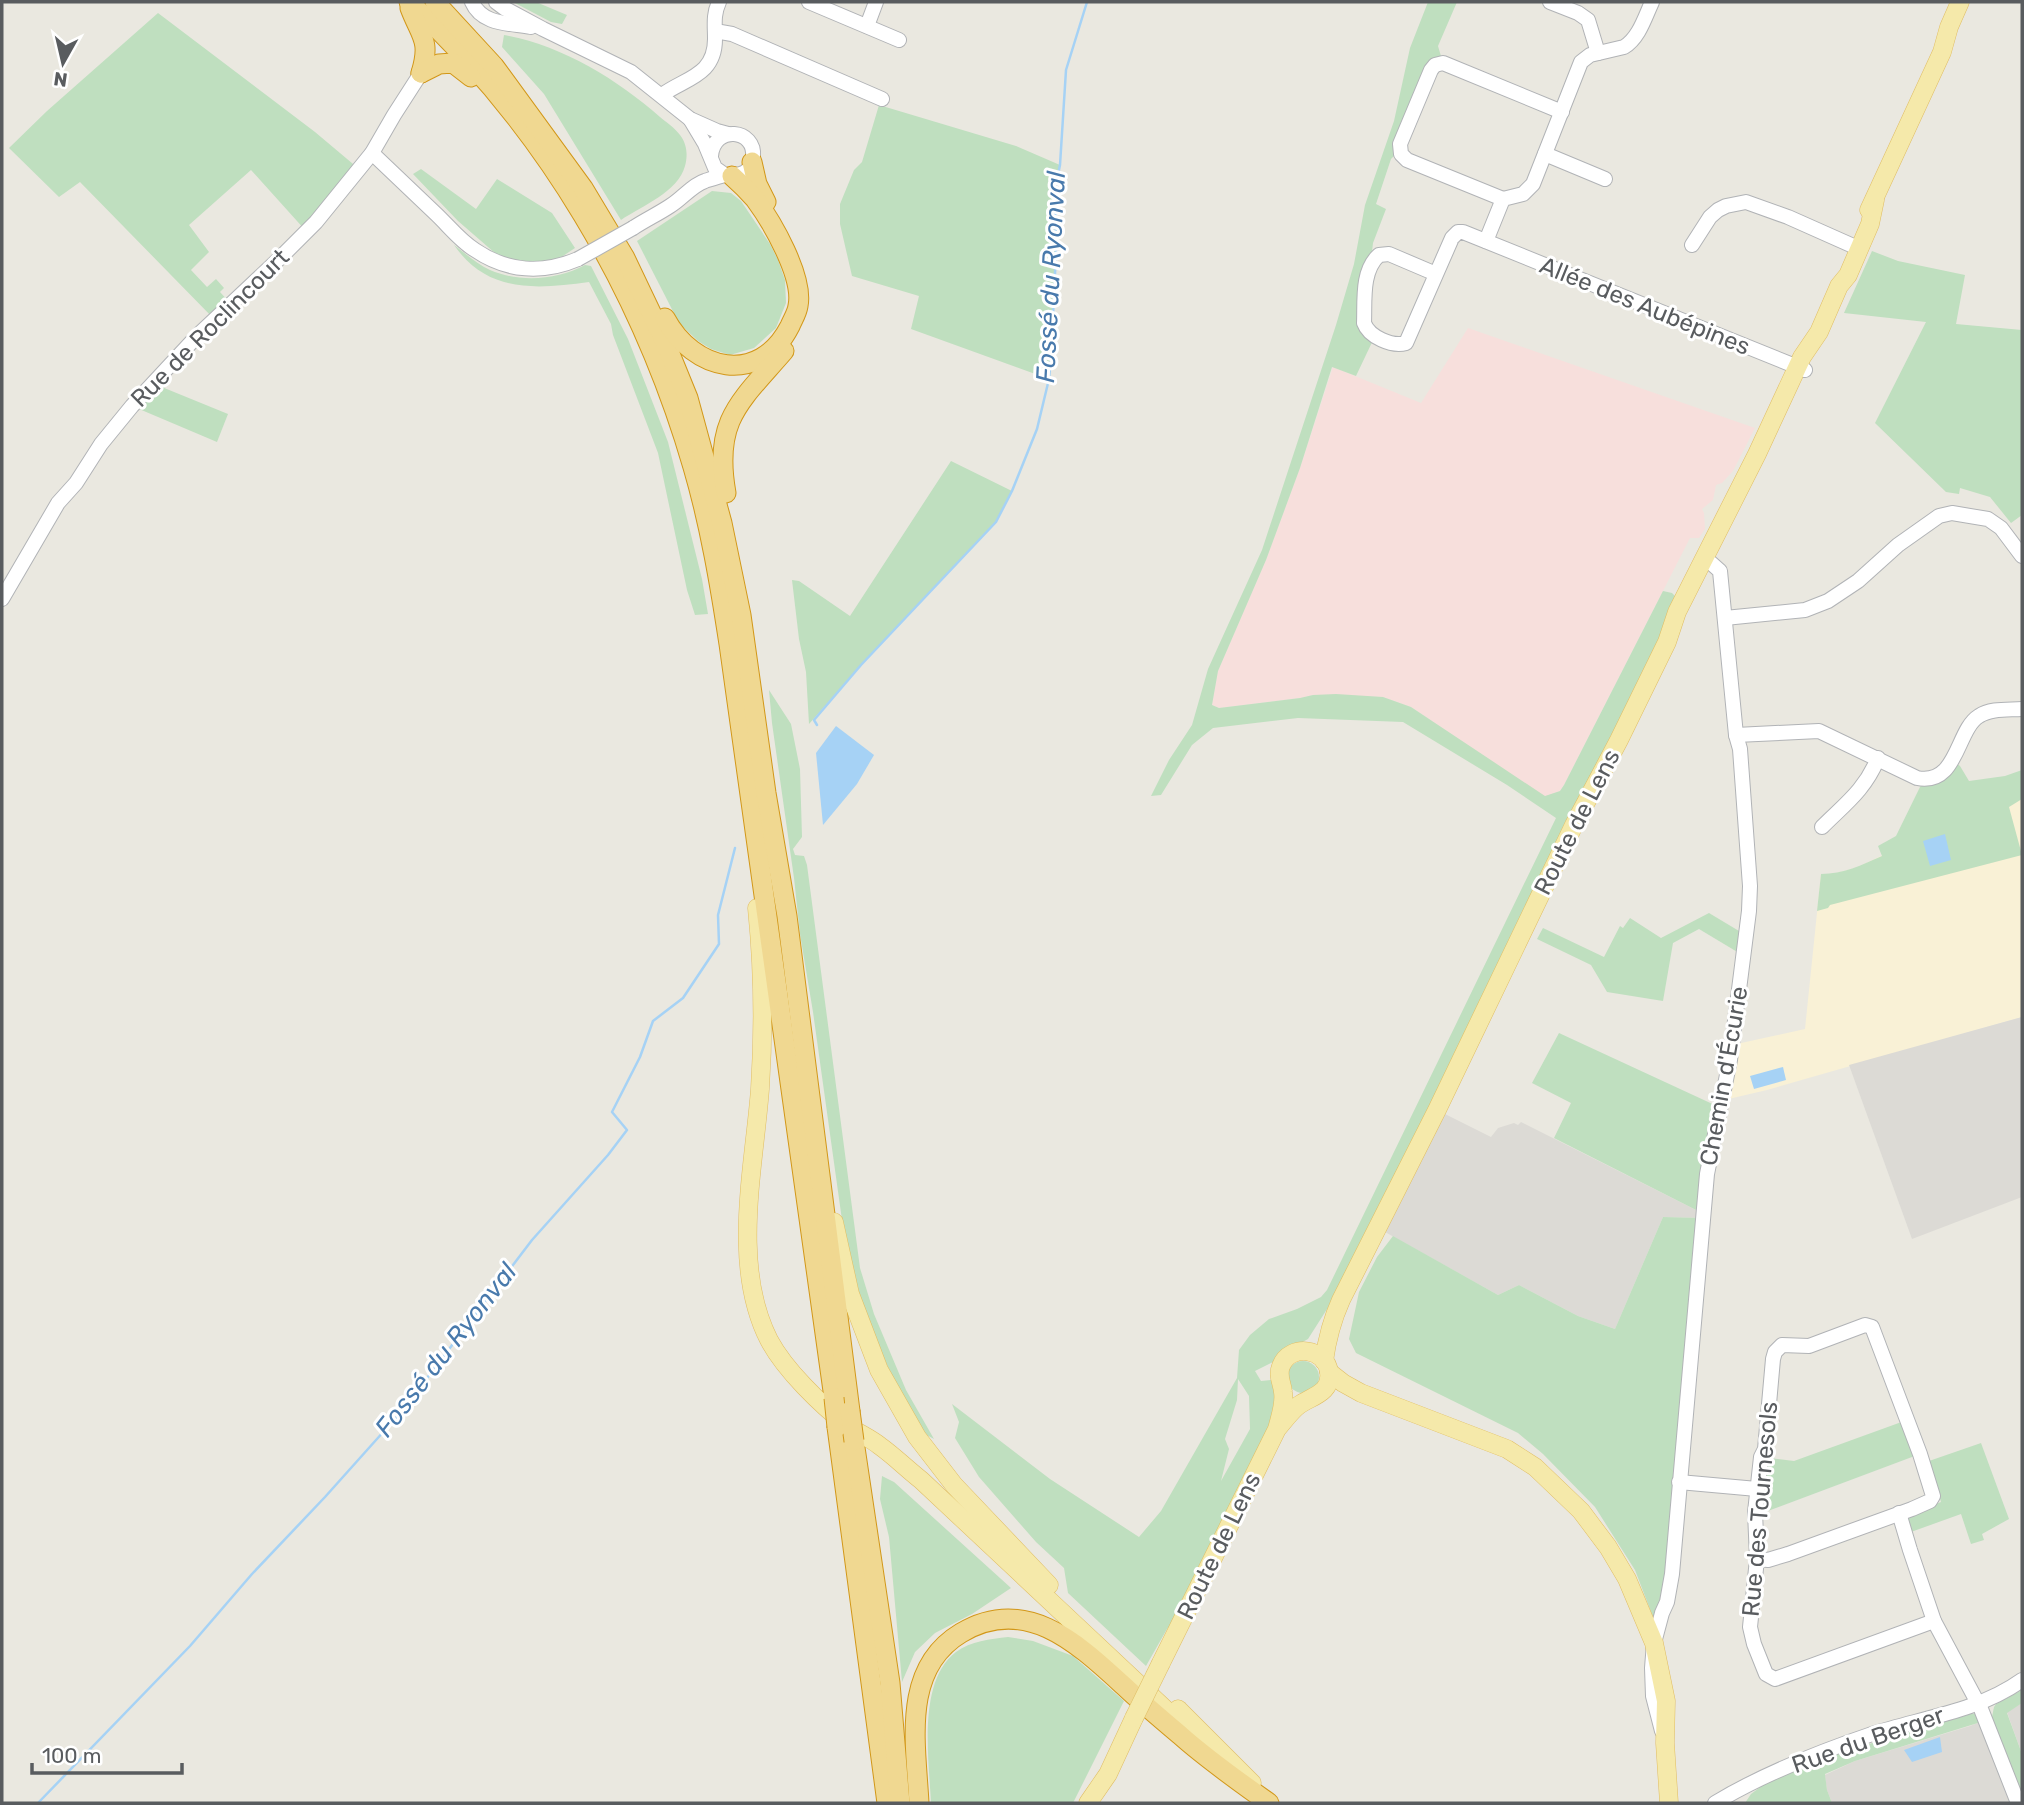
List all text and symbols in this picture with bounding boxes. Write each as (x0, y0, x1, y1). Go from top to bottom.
north arrow (28, 28, 98, 98)
text: N (52, 67, 69, 92)
water label: Fossé du Ryonval (1030, 170, 1072, 384)
street label: Rue de Roclincourt (125, 243, 295, 413)
street label: Allée des Aubépines (1536, 251, 1754, 361)
street label: Route de Lens (1528, 745, 1626, 899)
street label: Chemin d'Écurie (1694, 984, 1754, 1168)
water label: Fossé du Ryonval (369, 1256, 524, 1443)
street label: Rue des Tournesols (1737, 1400, 1783, 1618)
street label: Route de Lens (1171, 1468, 1267, 1624)
street label: Rue du Berger (1788, 1701, 1948, 1779)
scale bar (32, 1731, 182, 1775)
text: 100 m (42, 1743, 101, 1768)

